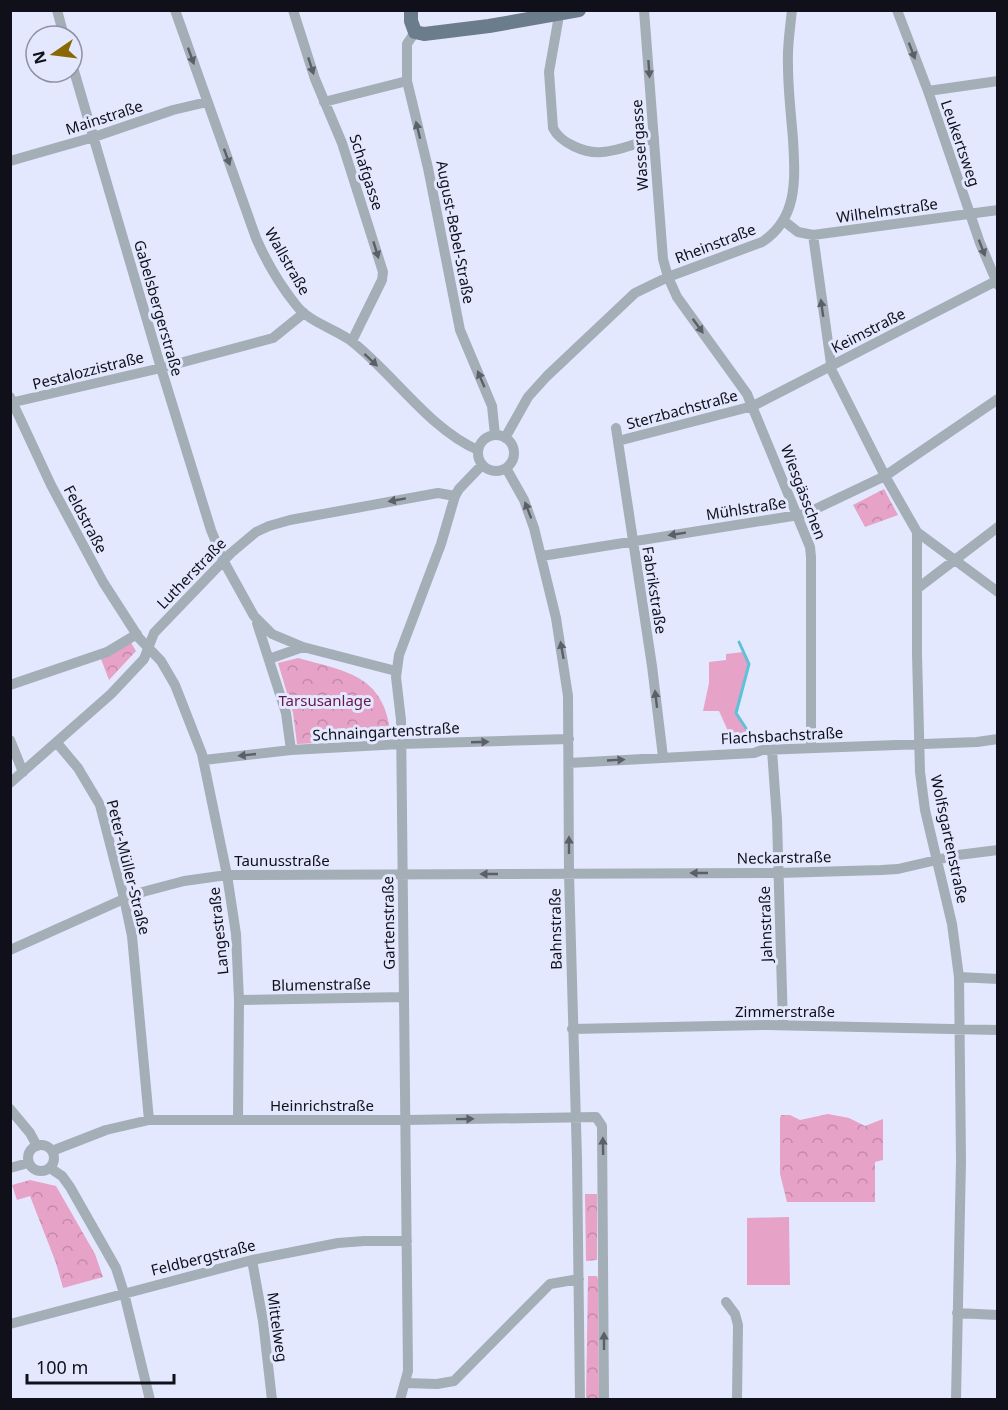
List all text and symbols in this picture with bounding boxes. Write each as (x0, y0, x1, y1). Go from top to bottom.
north arrow (24, 24, 84, 84)
one-way arrow (908, 42, 917, 60)
one-way arrow (187, 47, 196, 65)
text: N (27, 49, 52, 67)
one-way arrow (307, 57, 316, 75)
one-way arrow (644, 59, 653, 78)
street label: Mainstraße (63, 95, 145, 139)
street label: Leukertsweg (937, 97, 985, 189)
street label: Wassergasse (626, 99, 652, 191)
one-way arrow (413, 120, 423, 139)
street label: Schafgasse (345, 131, 389, 213)
one-way arrow (222, 148, 232, 166)
street label: August-Bebel-Straße (432, 159, 480, 305)
street label: Wilhelmstraße (835, 193, 939, 227)
street label: Rheinstraße (672, 218, 758, 268)
street label: Wallstraße (261, 224, 315, 298)
street label: Gabelsbergerstraße (130, 238, 188, 378)
one-way arrow (978, 239, 987, 257)
one-way arrow (372, 241, 381, 259)
one-way arrow (818, 299, 827, 318)
street label: Keimstraße (828, 303, 908, 357)
one-way arrow (692, 318, 704, 334)
street label: Pestalozzistraße (30, 346, 146, 394)
one-way arrow (364, 352, 378, 366)
one-way arrow (476, 370, 485, 388)
street label: Sterzbachstraße (624, 385, 740, 433)
street label: Wiesgässchen (777, 442, 831, 542)
street label: Feldstraße (60, 482, 112, 556)
street label: Mühlstraße (705, 492, 787, 524)
one-way arrow (387, 496, 406, 505)
one-way arrow (523, 501, 533, 519)
one-way arrow (667, 530, 686, 539)
street label: Lutherstraße (152, 533, 230, 613)
street label: Fabrikstraße (638, 545, 672, 635)
one-way arrow (557, 640, 566, 659)
one-way arrow (651, 689, 661, 708)
park label: Tarsusanlage (278, 690, 372, 710)
street label: Schnaingartenstraße (312, 717, 460, 745)
street label: Flachsbachstraße (720, 722, 844, 748)
one-way arrow (471, 737, 490, 746)
one-way arrow (238, 750, 257, 760)
one-way arrow (607, 755, 626, 764)
street label: Wolfsgartenstraße (927, 773, 973, 905)
street label: Peter-Müller-Straße (103, 797, 155, 937)
one-way arrow (564, 835, 574, 854)
street label: Neckarstraße (737, 846, 831, 868)
street label: Taunusstraße (234, 850, 330, 870)
one-way arrow (480, 869, 499, 879)
one-way arrow (690, 869, 709, 878)
street label: Gartenstraße (377, 876, 399, 970)
street label: Langestraße (203, 886, 233, 976)
street label: Jahnstraße (754, 886, 776, 964)
street label: Bahnstraße (544, 888, 566, 970)
street label: Blumenstraße (271, 973, 371, 995)
street label: Zimmerstraße (735, 1001, 835, 1021)
street label: Heinrichstraße (270, 1095, 374, 1115)
one-way arrow (456, 1114, 475, 1124)
one-way arrow (598, 1137, 607, 1156)
street label: Feldbergstraße (149, 1234, 257, 1280)
street label: Mittelweg (263, 1291, 293, 1363)
one-way arrow (599, 1332, 609, 1351)
scale bar (27, 1347, 174, 1385)
text: 100 m (36, 1355, 88, 1379)

